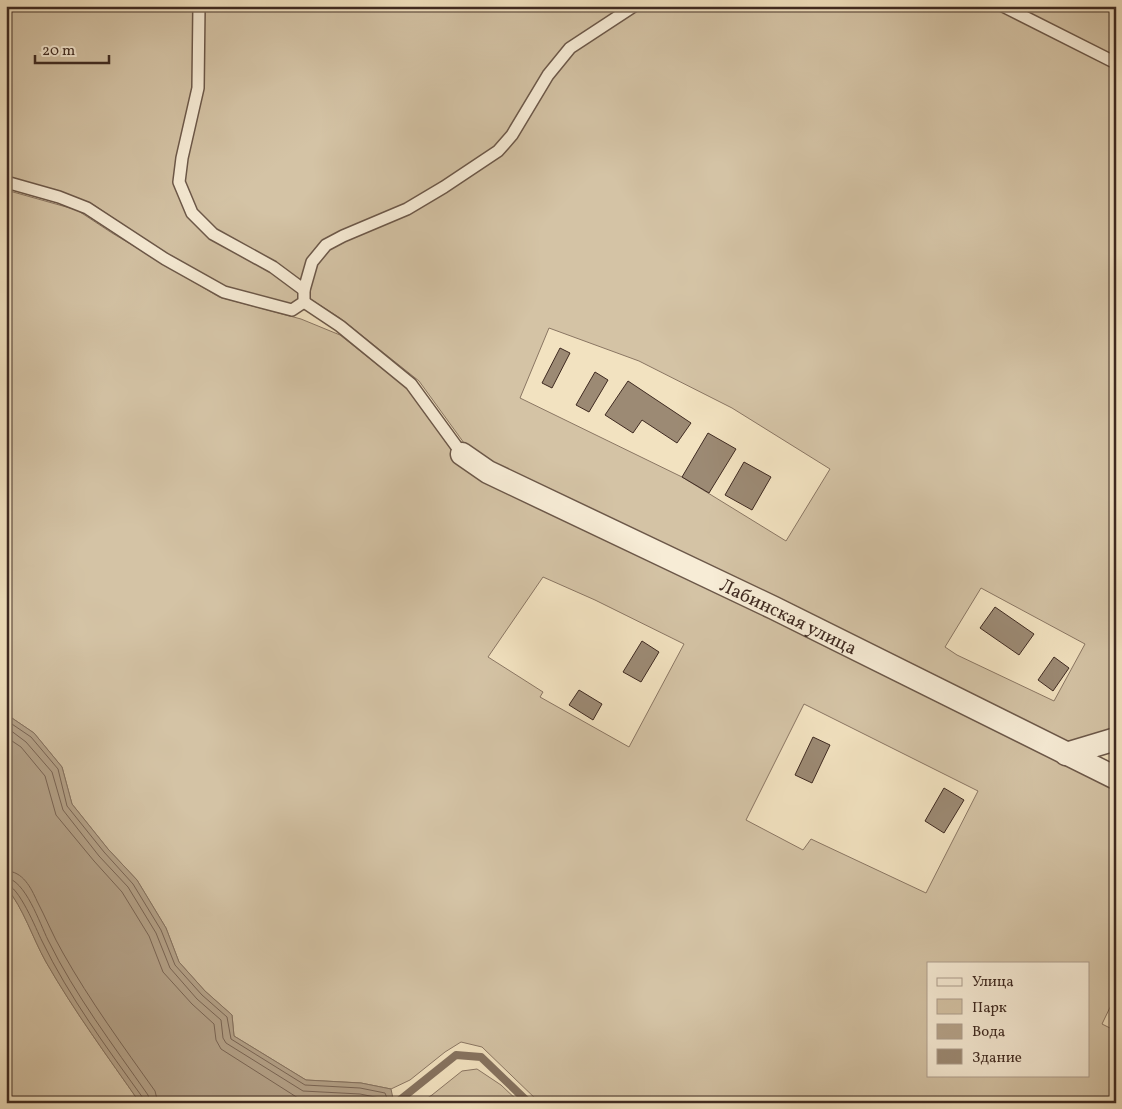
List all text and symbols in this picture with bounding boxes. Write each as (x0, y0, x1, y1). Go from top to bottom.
scale bar (35, 32, 109, 64)
text: 20 m (42, 41, 75, 62)
street label: Лабинская улица (715, 573, 861, 662)
legend (927, 962, 1090, 1076)
text: Улица (972, 972, 1014, 993)
text: Парк (972, 998, 1007, 1019)
text: Вода (972, 1022, 1005, 1043)
text: Здание (972, 1048, 1022, 1069)

